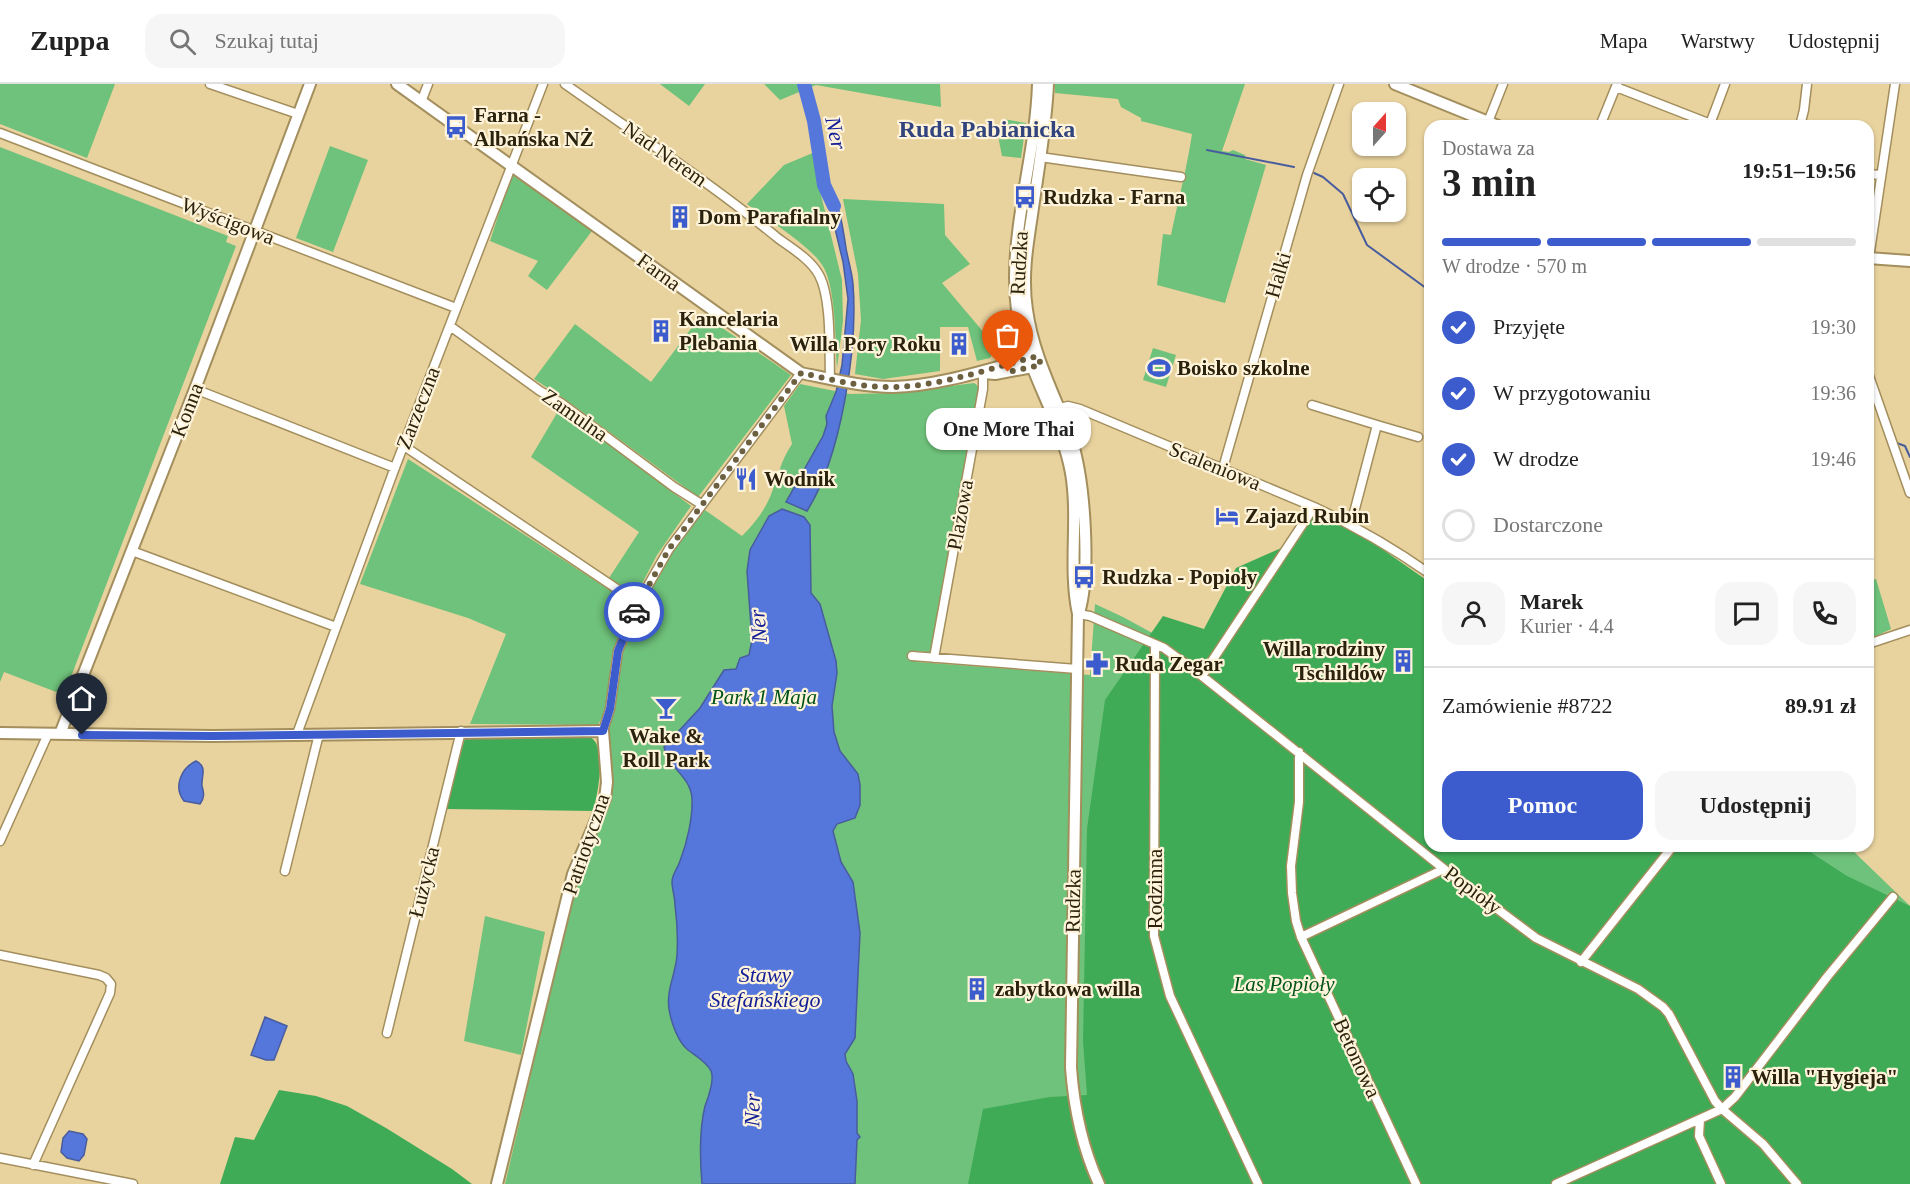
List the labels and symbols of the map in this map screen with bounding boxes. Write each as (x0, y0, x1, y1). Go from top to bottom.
north arrow (1352, 102, 1406, 156)
place label: Farna - Albańska NŻ (474, 103, 594, 151)
water label: Ner (820, 113, 852, 152)
bus stop icon: Farna - Albańska NŻ (443, 114, 469, 140)
street label: Nad Nerem (618, 116, 712, 192)
district label: Ruda Pabianicka (899, 116, 1075, 142)
bus stop icon: Rudzka - Farna (1012, 184, 1038, 210)
place label: Rudzka - Farna (1043, 185, 1186, 209)
street label: Wyścigowa (178, 192, 279, 250)
building icon: Dom Parafialny (667, 204, 693, 230)
place label: Dom Parafialny (698, 205, 841, 229)
street label: Rudzka (1005, 230, 1033, 296)
street label: Farna (633, 248, 686, 296)
street label: Halki (1260, 249, 1296, 301)
place label: Kancelaria Plebania (679, 307, 779, 355)
pin (982, 310, 1033, 372)
building icon: Kancelaria Plebania (648, 318, 674, 344)
building icon: Willa Pory Roku (946, 331, 972, 357)
place label: Willa Pory Roku (790, 332, 941, 356)
sports icon: Boisko szkolne (1146, 355, 1172, 381)
place label: Boisko szkolne (1177, 356, 1309, 380)
street label: Zarzeczna (391, 363, 445, 453)
street label: Konna (166, 379, 208, 440)
street label: Zamulna (538, 384, 613, 447)
callout: One More Thai (926, 408, 1090, 450)
street label: Scaleniowa (1166, 437, 1265, 496)
restaurant icon: Wodnik (733, 466, 759, 492)
place label: Wodnik (764, 467, 836, 491)
street label: Plażowa (942, 477, 978, 552)
hotel icon: Zajazd Rubin (1214, 503, 1240, 529)
place label: Zajazd Rubin (1245, 504, 1370, 528)
bus stop icon: Rudzka - Popioły (1071, 564, 1097, 590)
place label: Rudzka - Popioły (1102, 565, 1258, 589)
courier (604, 582, 664, 642)
water label: Ner (744, 608, 772, 645)
place label: Willa rodziny Tschildów (1263, 637, 1386, 685)
building icon: Willa rodziny Tschildów (1390, 648, 1416, 674)
pharmacy icon: Ruda Zegar (1084, 651, 1110, 677)
place label: Ruda Zegar (1115, 652, 1223, 676)
pin (56, 673, 107, 735)
park label: Park 1 Maja (710, 685, 817, 709)
bar icon: Wake & Roll Park (653, 695, 679, 721)
place label: Wake & Roll Park (623, 724, 710, 772)
street label: Patriotyczna (558, 790, 615, 898)
street label: Łużycka (404, 843, 445, 920)
street label: Rodzinna (1143, 848, 1167, 929)
street label: Popioły (1440, 861, 1507, 920)
street label: Rudzka (1060, 868, 1086, 933)
water label: Stawy Stefańskiego (709, 962, 821, 1012)
park label: Las Popioły (1233, 972, 1335, 996)
building icon: zabytkowa willa (964, 976, 990, 1002)
place label: zabytkowa willa (995, 977, 1141, 1001)
street label: Betonowa (1328, 1014, 1386, 1102)
building icon: Willa "Hygieja" (1720, 1064, 1746, 1090)
place label: Willa "Hygieja" (1751, 1065, 1898, 1089)
water label: Ner (739, 1093, 765, 1128)

